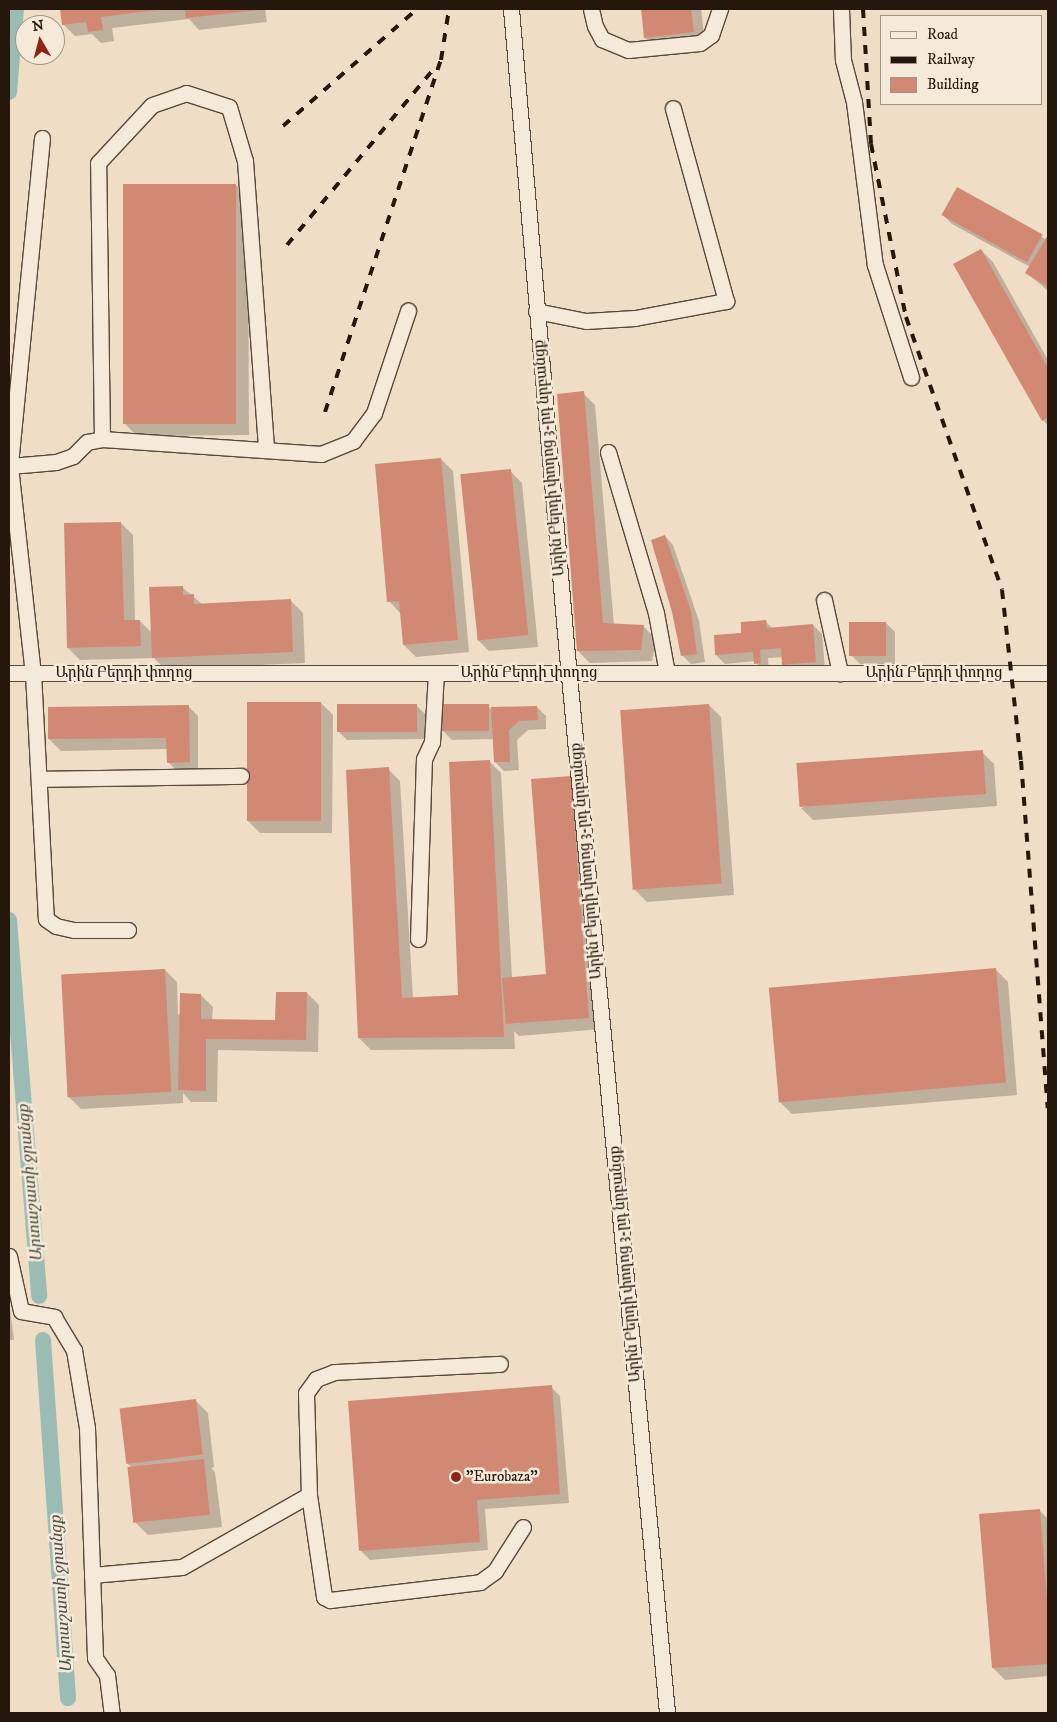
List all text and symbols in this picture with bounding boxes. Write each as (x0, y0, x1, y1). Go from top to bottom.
north arrow (15, 15, 65, 65)
legend (880, 15, 1042, 105)
text: N (31, 16, 45, 36)
text: Road (927, 25, 958, 44)
text: Railway (927, 50, 975, 69)
text: Building (927, 75, 979, 94)
street label: Արին Բերդի փողոց 3-րդ նրբանցք (530, 339, 568, 577)
street label: Արին Բերդի փողոց (55, 664, 193, 682)
street label: Արին Բերդի փողոց (460, 664, 598, 682)
street label: Արին Բերդի փողոց (865, 664, 1003, 682)
street label: Արին Բերդի փողոց 3-րդ նրբանցք (567, 742, 605, 980)
water label: Արտաշատի ջրանցք (14, 1104, 46, 1262)
street label: Արին Բերդի փողոց 3-րդ նրբանցք (606, 1145, 644, 1383)
place label: "Eurobaza" (466, 1468, 538, 1486)
marker: "Eurobaza" (450, 1471, 462, 1483)
water label: Արտաշատի ջրանցք (46, 1515, 76, 1673)

